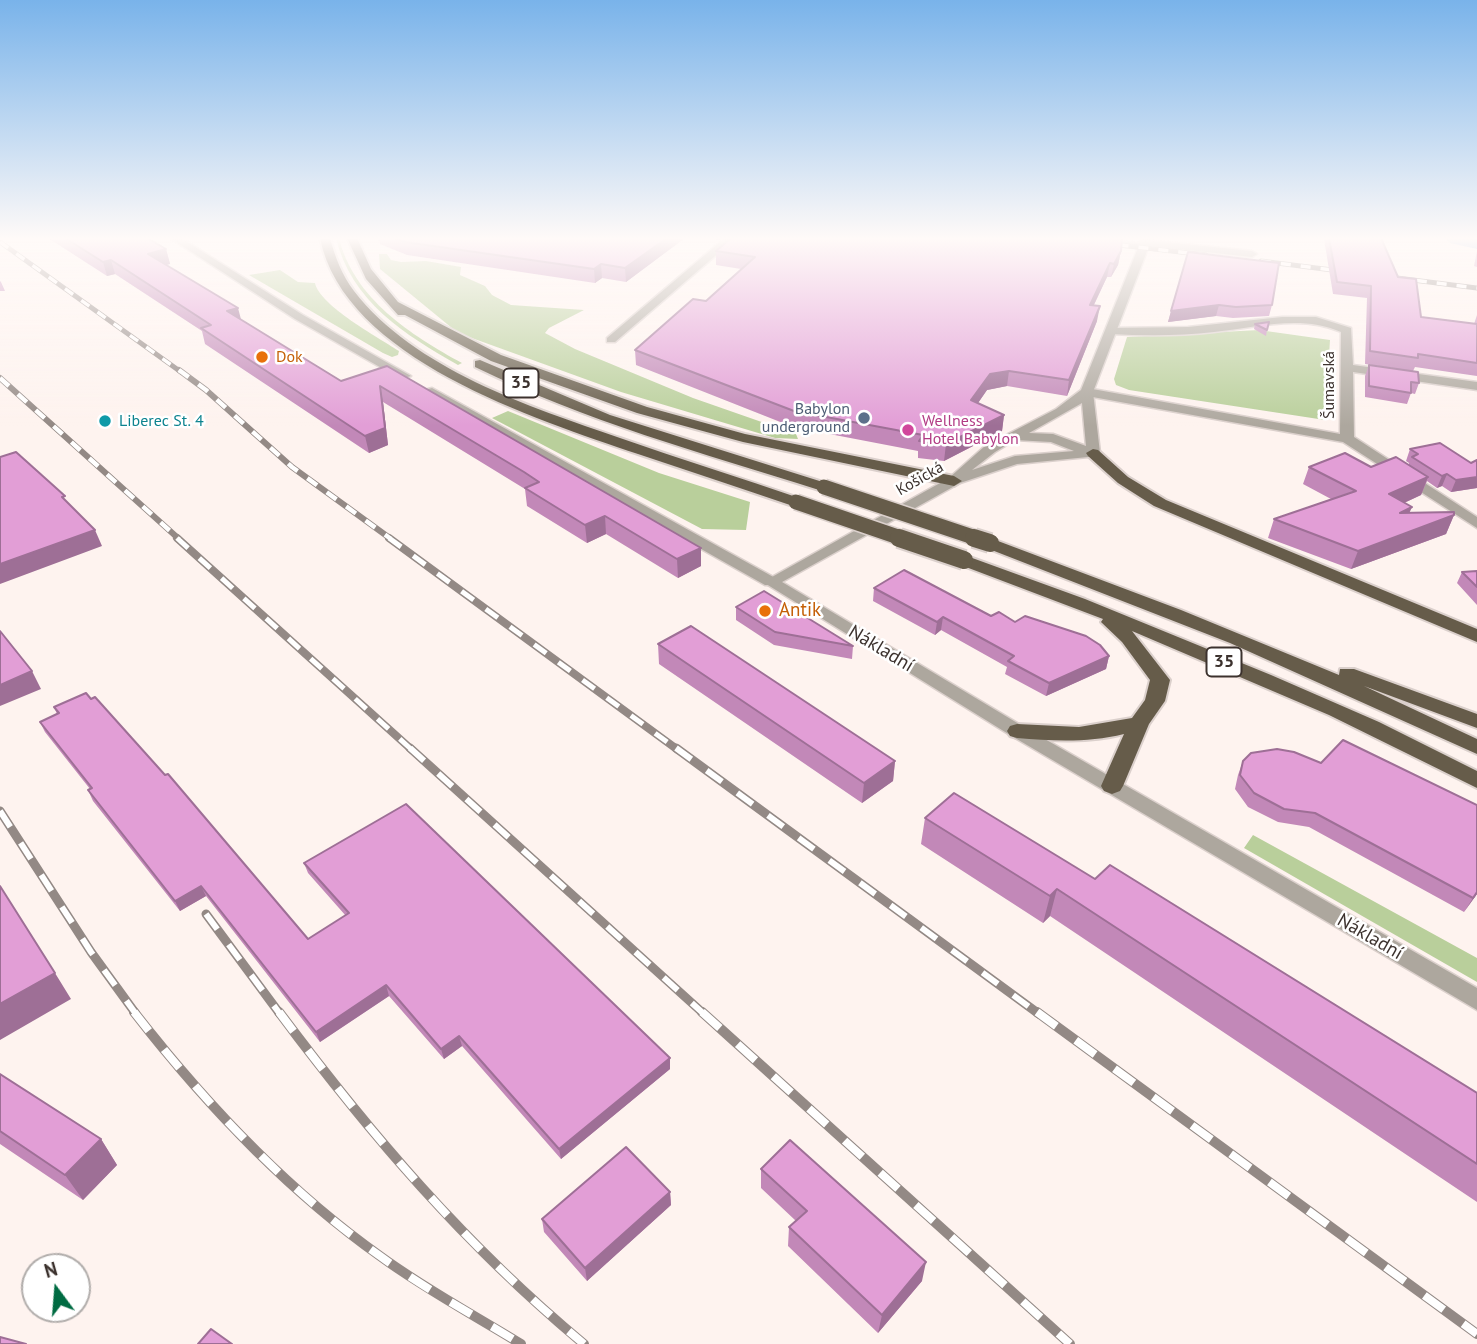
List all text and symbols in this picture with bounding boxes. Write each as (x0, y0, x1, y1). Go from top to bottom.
place label: Dok (276, 347, 303, 367)
marker: Dok (254, 349, 270, 365)
street label: Šumavská (1319, 351, 1339, 419)
road number: 35 (504, 368, 538, 398)
place label: Babylon underground (762, 399, 850, 437)
marker: Babylon underground (856, 410, 872, 426)
place label: Liberec St. 4 (119, 411, 204, 431)
place label: Wellness Hotel Babylon (922, 411, 1019, 449)
marker: Liberec St. 4 (97, 413, 113, 429)
marker: Wellness Hotel Babylon (900, 422, 916, 438)
street label: Košická (893, 458, 947, 500)
place label: Antik (779, 600, 821, 622)
marker: Antik (757, 603, 773, 619)
street label: Nákladní (844, 621, 918, 677)
road number: 35 (1206, 648, 1242, 676)
street label: Nákladní (1333, 909, 1407, 965)
north arrow (21, 1253, 91, 1323)
text: N (41, 1256, 60, 1283)

